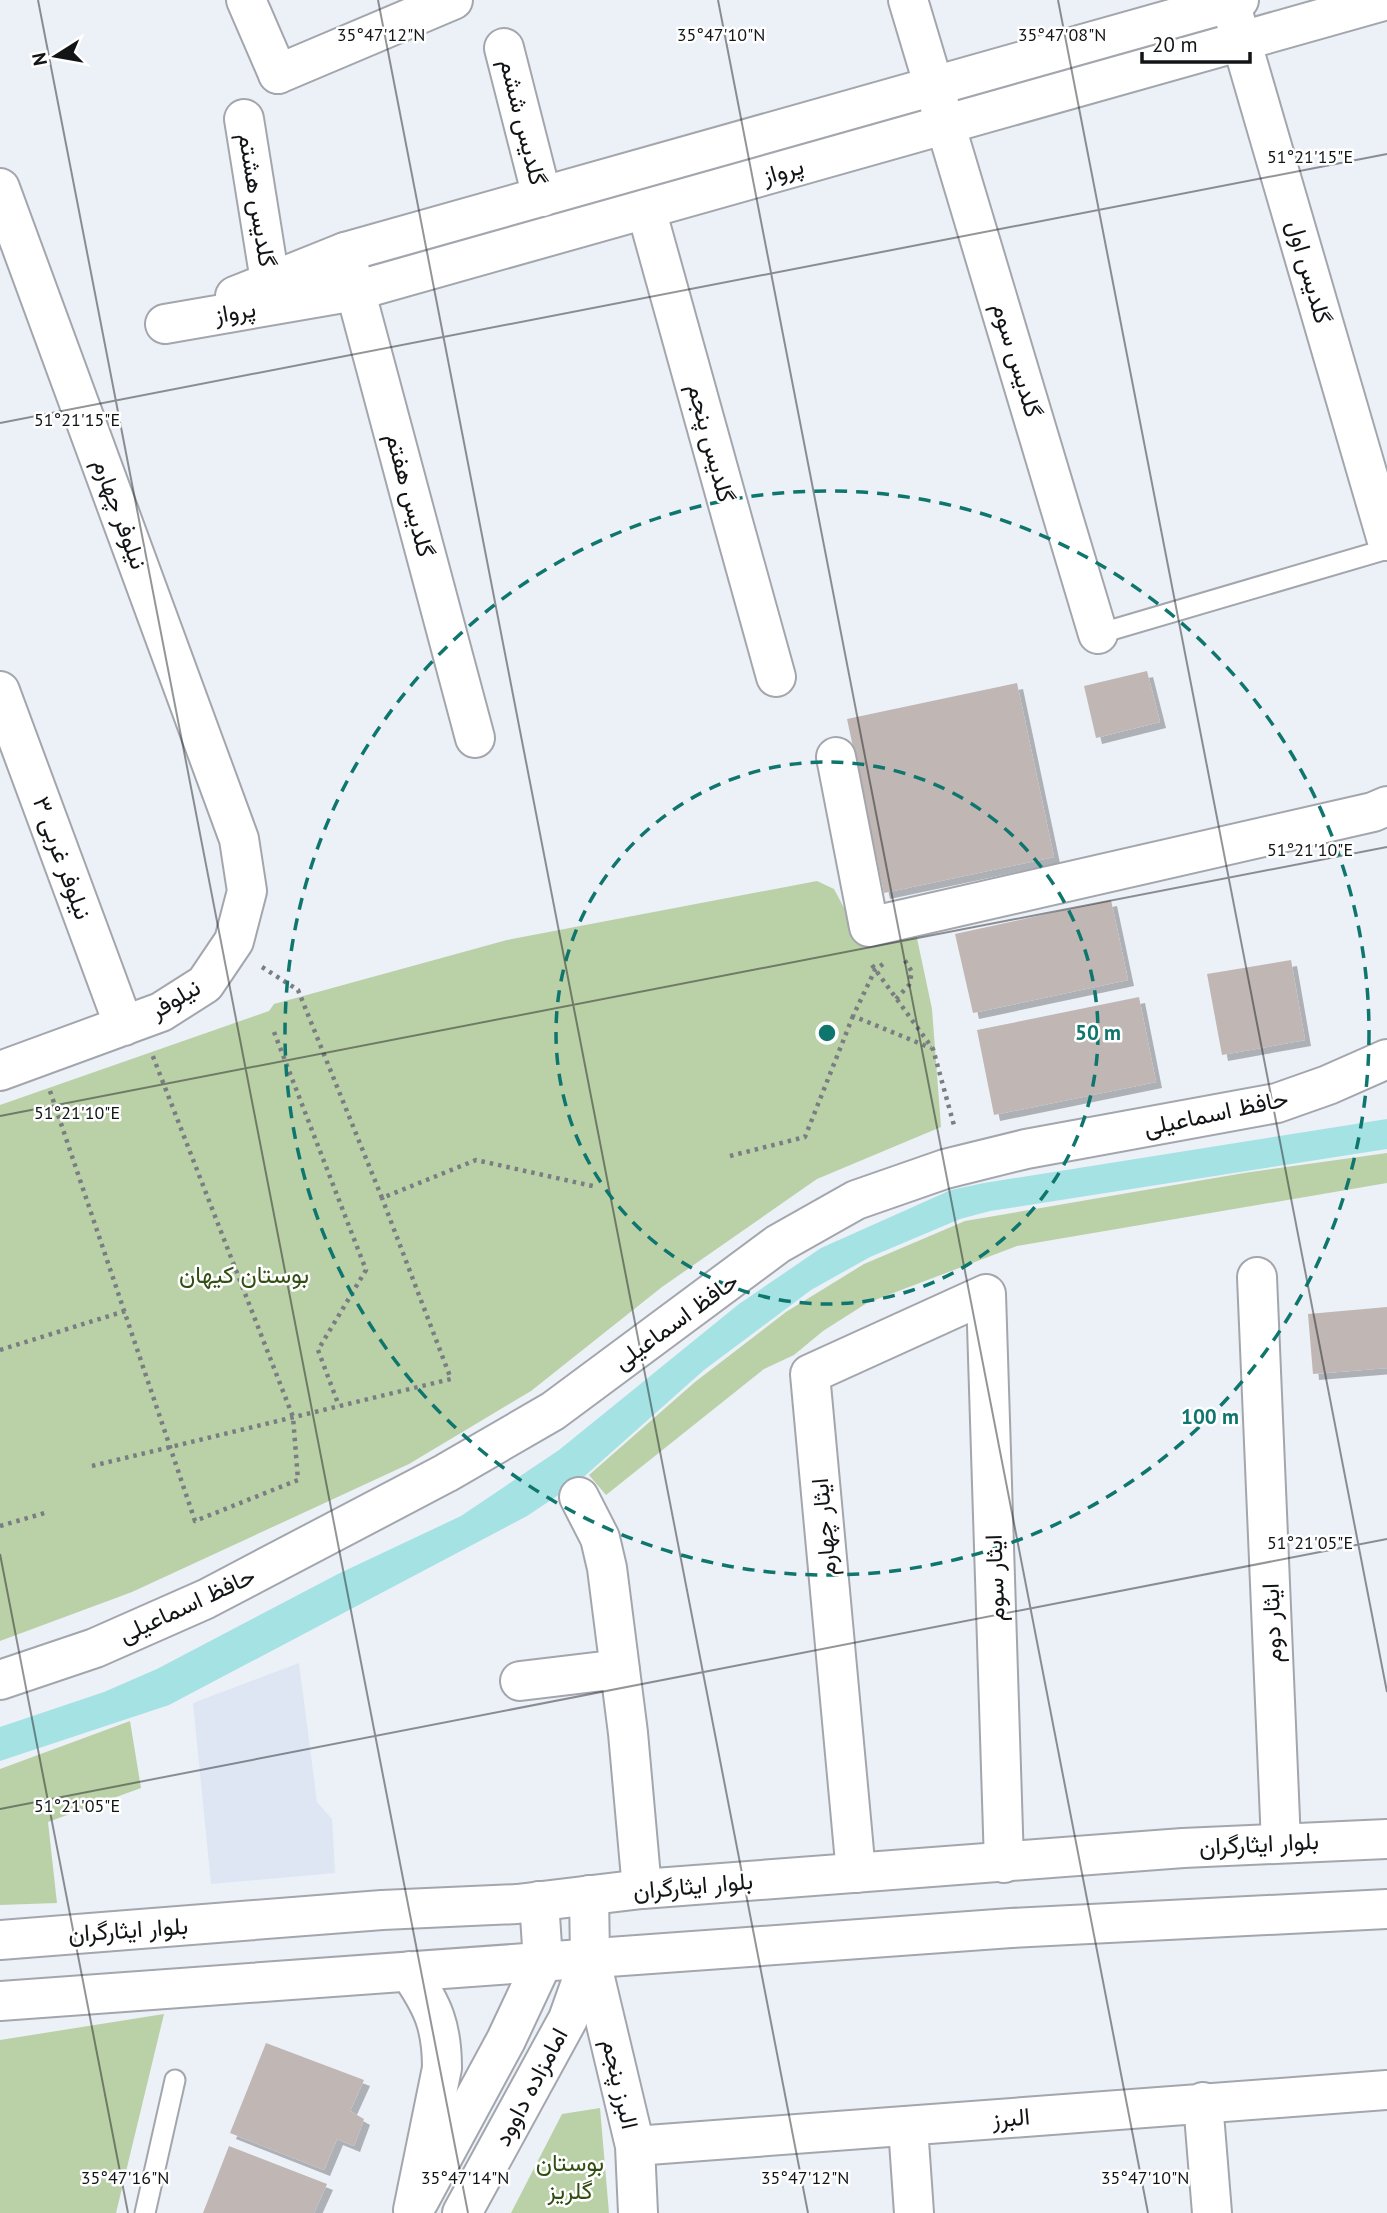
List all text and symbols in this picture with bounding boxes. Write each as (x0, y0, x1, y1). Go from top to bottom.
north arrow (21, 21, 91, 91)
scale bar (1142, 21, 1250, 65)
text: 35°47'12"N (337, 23, 425, 46)
text: 35°47'10"N (677, 23, 765, 46)
text: 35°47'08"N (1018, 23, 1106, 46)
text: 20 m (1152, 31, 1198, 58)
text: N (26, 51, 52, 68)
street label: گلدیس ششم (492, 56, 554, 188)
street label: گلدیس هشتم (231, 131, 283, 269)
text: 51°21'15"E (1267, 145, 1353, 168)
street label: پرواز (758, 150, 807, 192)
street label: گلدیس اول (1280, 217, 1339, 327)
street label: پرواز (211, 293, 258, 332)
street label: گلدیس سوم (984, 299, 1050, 421)
street label: گلدیس پنجم (680, 380, 742, 506)
text: 51°21'15"E (34, 408, 120, 431)
street label: گلدیس هفتم (378, 429, 442, 561)
street label: نیلوفر چهارم (85, 454, 155, 574)
street label: نیلوفر غربی ۳ (26, 792, 99, 924)
text: 51°21'10"E (1267, 838, 1353, 861)
street label: نیلوفر (143, 971, 206, 1026)
text: 50 m (1075, 1019, 1121, 1046)
centre of rings (815, 1021, 839, 1045)
street label: حافظ اسماعیلی (1141, 1082, 1291, 1143)
text: 51°21'10"E (34, 1101, 120, 1124)
park label: بوستان کیهان (179, 1259, 309, 1290)
street label: حافظ اسماعیلی (607, 1265, 744, 1376)
text: 100 m (1181, 1403, 1239, 1430)
street label: ایثار چهارم (804, 1477, 844, 1577)
text: 51°21'05"E (1267, 1531, 1353, 1554)
street label: ایثار سوم (977, 1534, 1013, 1622)
street label: حافظ اسماعیلی (114, 1559, 260, 1650)
street label: ایثار دوم (1255, 1583, 1289, 1663)
text: 51°21'05"E (34, 1794, 120, 1817)
street label: بلوار ایثارگران (1198, 1825, 1320, 1862)
street label: بلوار ایثارگران (632, 1865, 754, 1906)
street label: بلوار ایثارگران (67, 1910, 189, 1949)
street label: امامزاده داوود (486, 2022, 575, 2151)
street label: البرز پنجم (594, 2036, 646, 2132)
street label: البرز (990, 2100, 1031, 2135)
park label: بوستان گلریز (536, 2147, 604, 2206)
text: 35°47'16"N (81, 2166, 169, 2189)
text: 35°47'14"N (421, 2166, 509, 2189)
text: 35°47'12"N (761, 2166, 849, 2189)
text: 35°47'10"N (1101, 2166, 1189, 2189)

